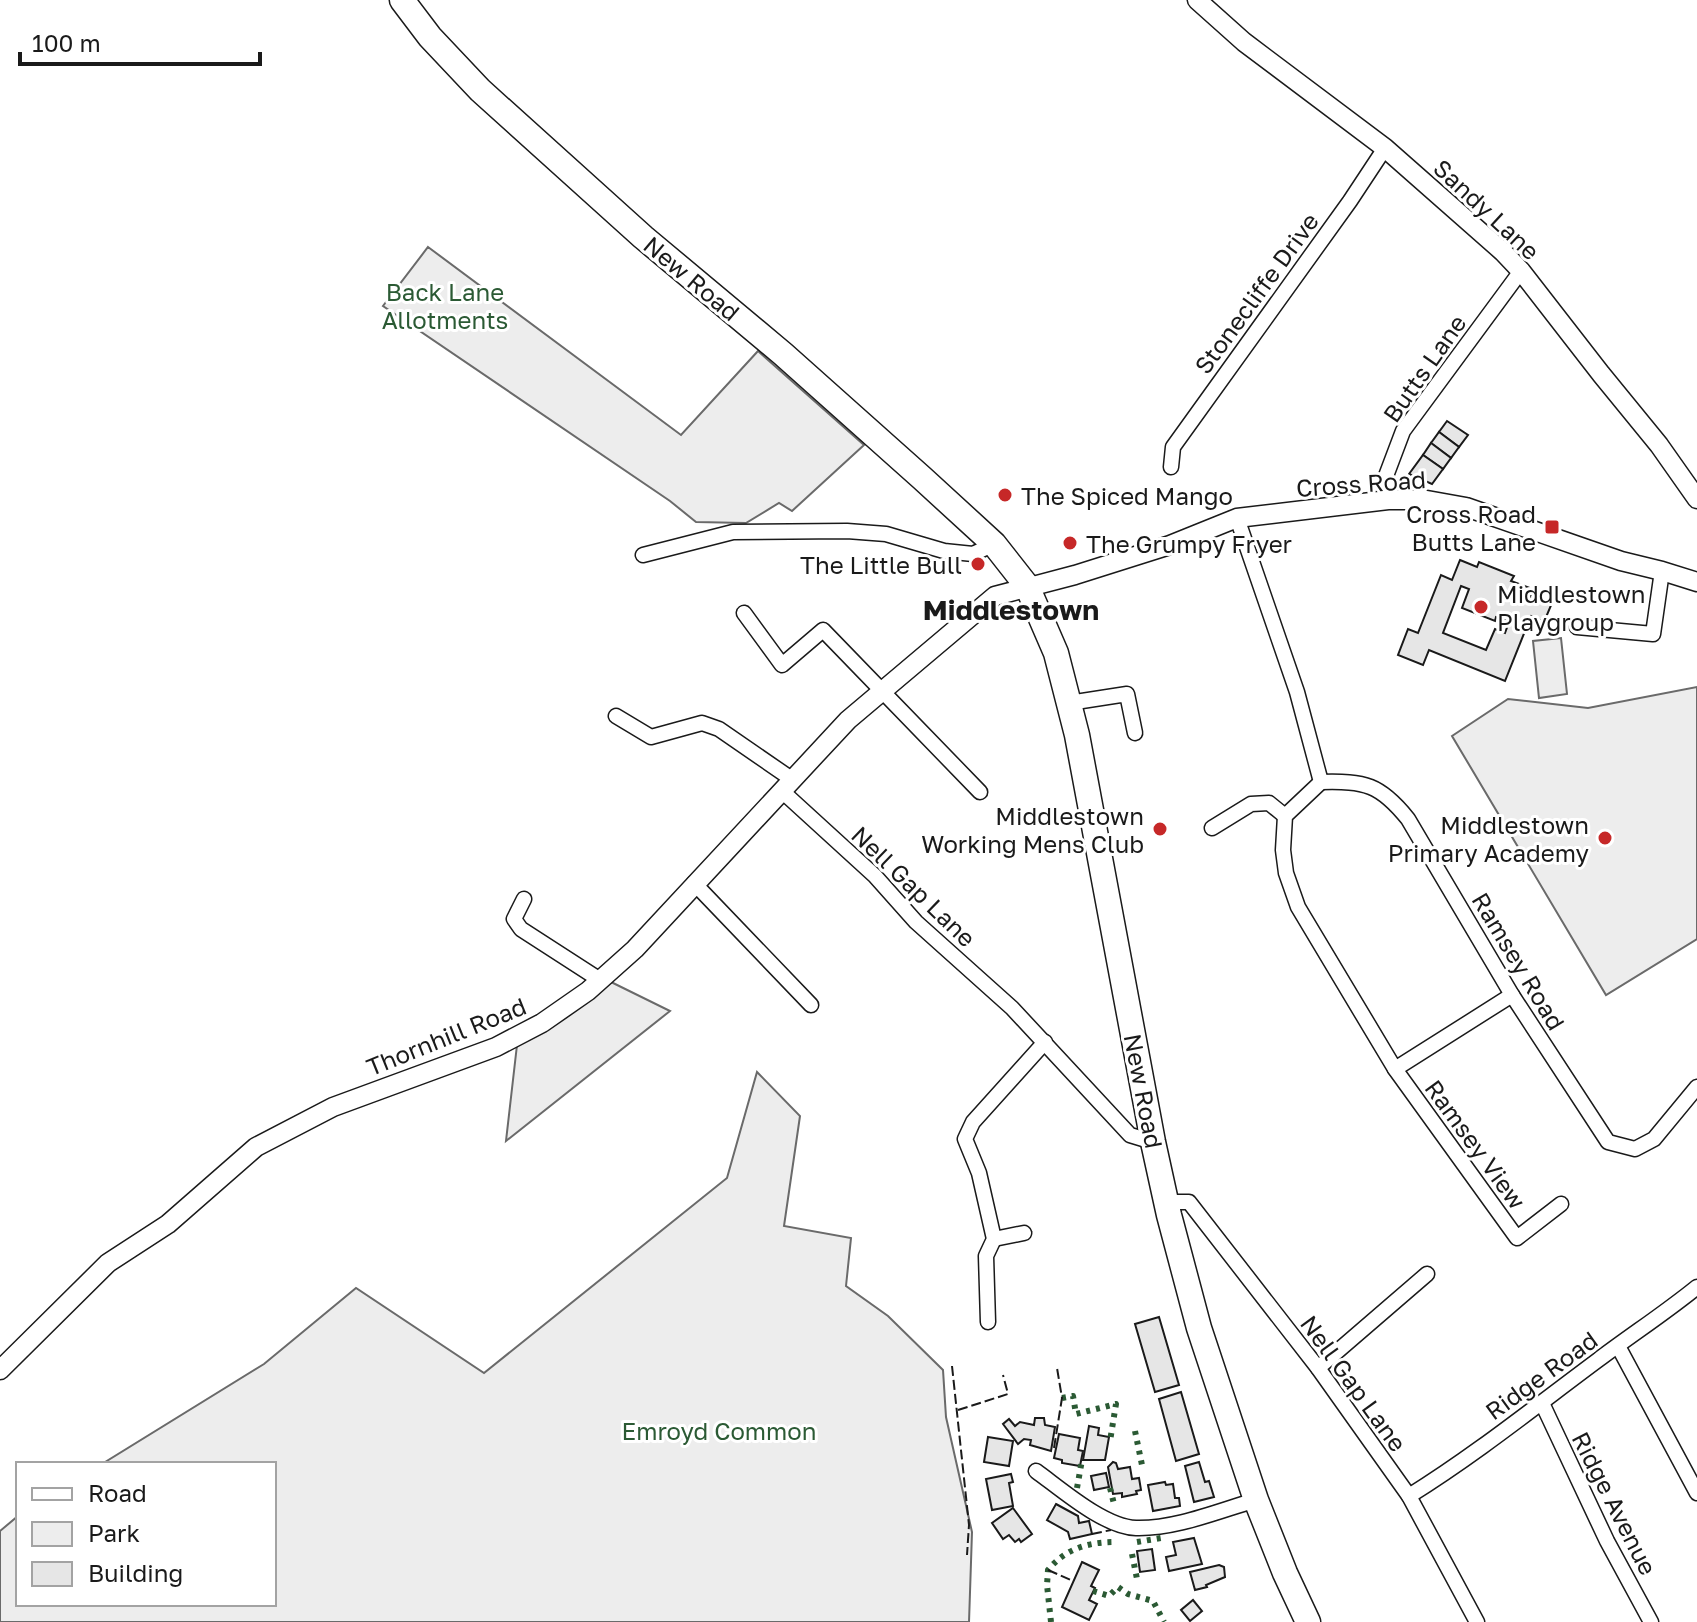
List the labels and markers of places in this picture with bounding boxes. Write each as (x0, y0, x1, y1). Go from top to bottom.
place label: The Spiced Mango (1021, 481, 1233, 510)
marker: The Spiced Mango (996, 486, 1014, 504)
place label: Cross Road Butts Lane (1406, 499, 1536, 556)
marker: Cross Road Butts Lane (1543, 518, 1561, 536)
place label: The Grumpy Fryer (1086, 529, 1292, 558)
marker: The Grumpy Fryer (1061, 534, 1079, 552)
place label: The Little Bull (800, 550, 962, 579)
marker: The Little Bull (969, 555, 987, 573)
place label: Middlestown Playgroup (1497, 579, 1646, 636)
marker: Middlestown Playgroup (1472, 598, 1490, 616)
place label: Middlestown Working Mens Club (921, 801, 1144, 858)
place label: Middlestown Primary Academy (1388, 810, 1589, 867)
marker: Middlestown Working Mens Club (1151, 820, 1169, 838)
marker: Middlestown Primary Academy (1596, 829, 1614, 847)

